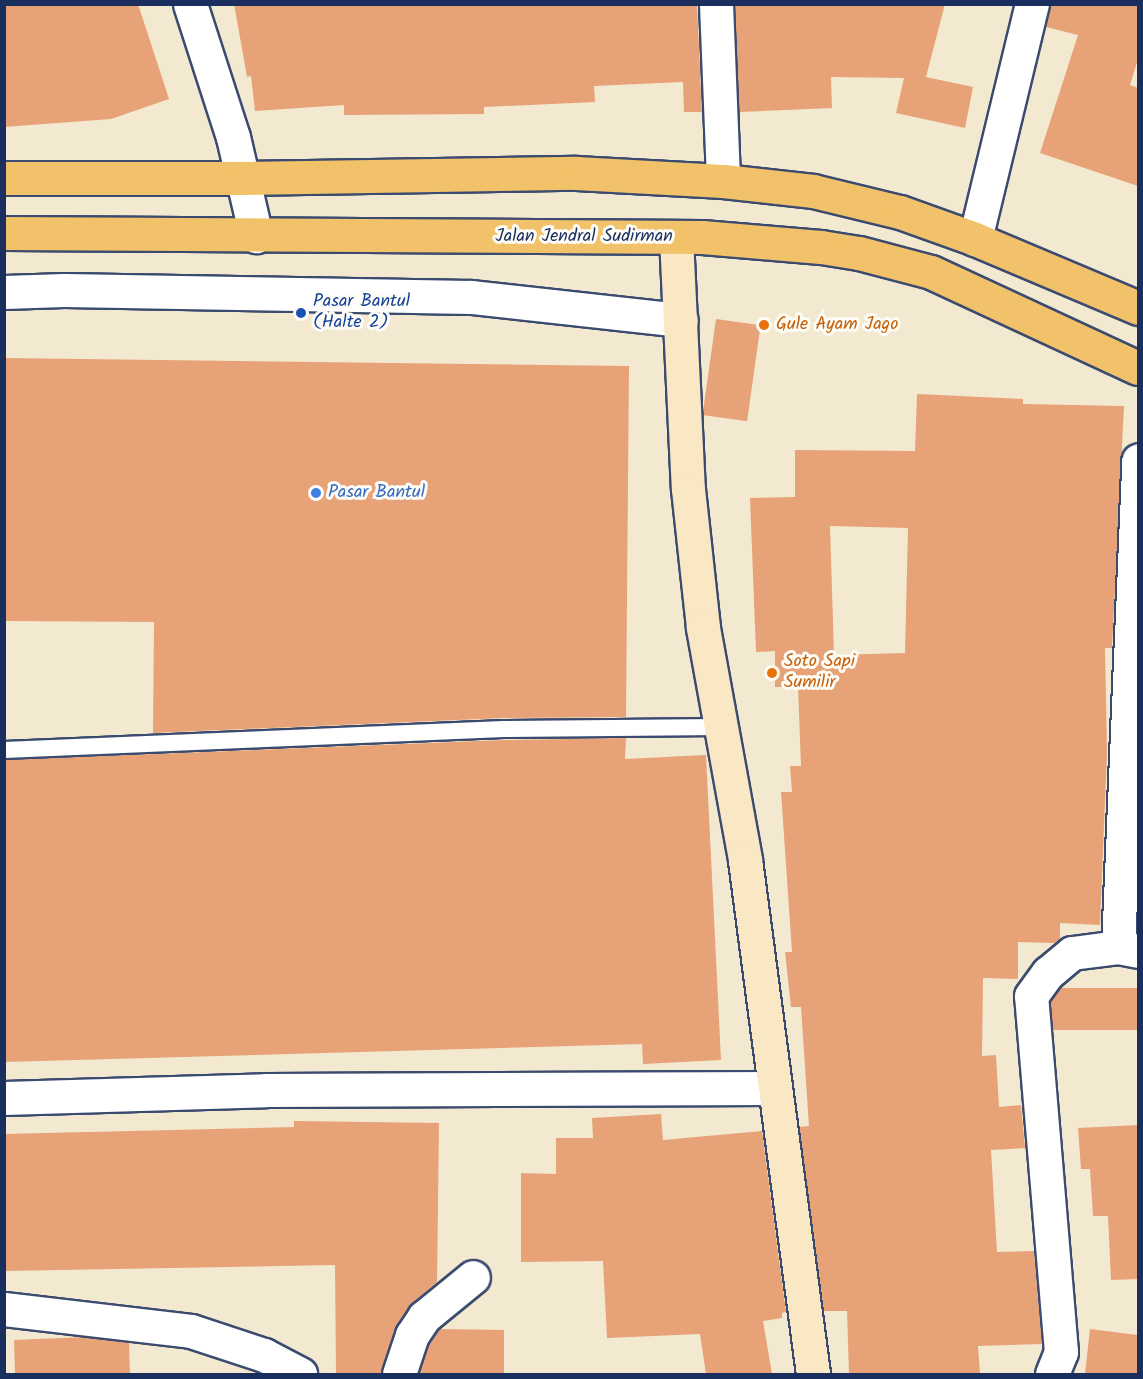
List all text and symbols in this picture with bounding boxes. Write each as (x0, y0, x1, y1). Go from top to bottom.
street label: Jalan Jendral Sudirman (495, 226, 673, 248)
place label: Pasar Bantul (Halte 2) (313, 292, 410, 334)
marker: Pasar Bantul (Halte 2) (294, 306, 308, 320)
place label: Gule Ayam Jago (776, 314, 898, 336)
marker: Gule Ayam Jago (757, 318, 771, 332)
place label: Pasar Bantul (328, 482, 425, 504)
marker: Pasar Bantul (309, 486, 323, 500)
place label: Soto Sapi Sumilir (784, 652, 855, 694)
marker: Soto Sapi Sumilir (765, 666, 779, 680)

